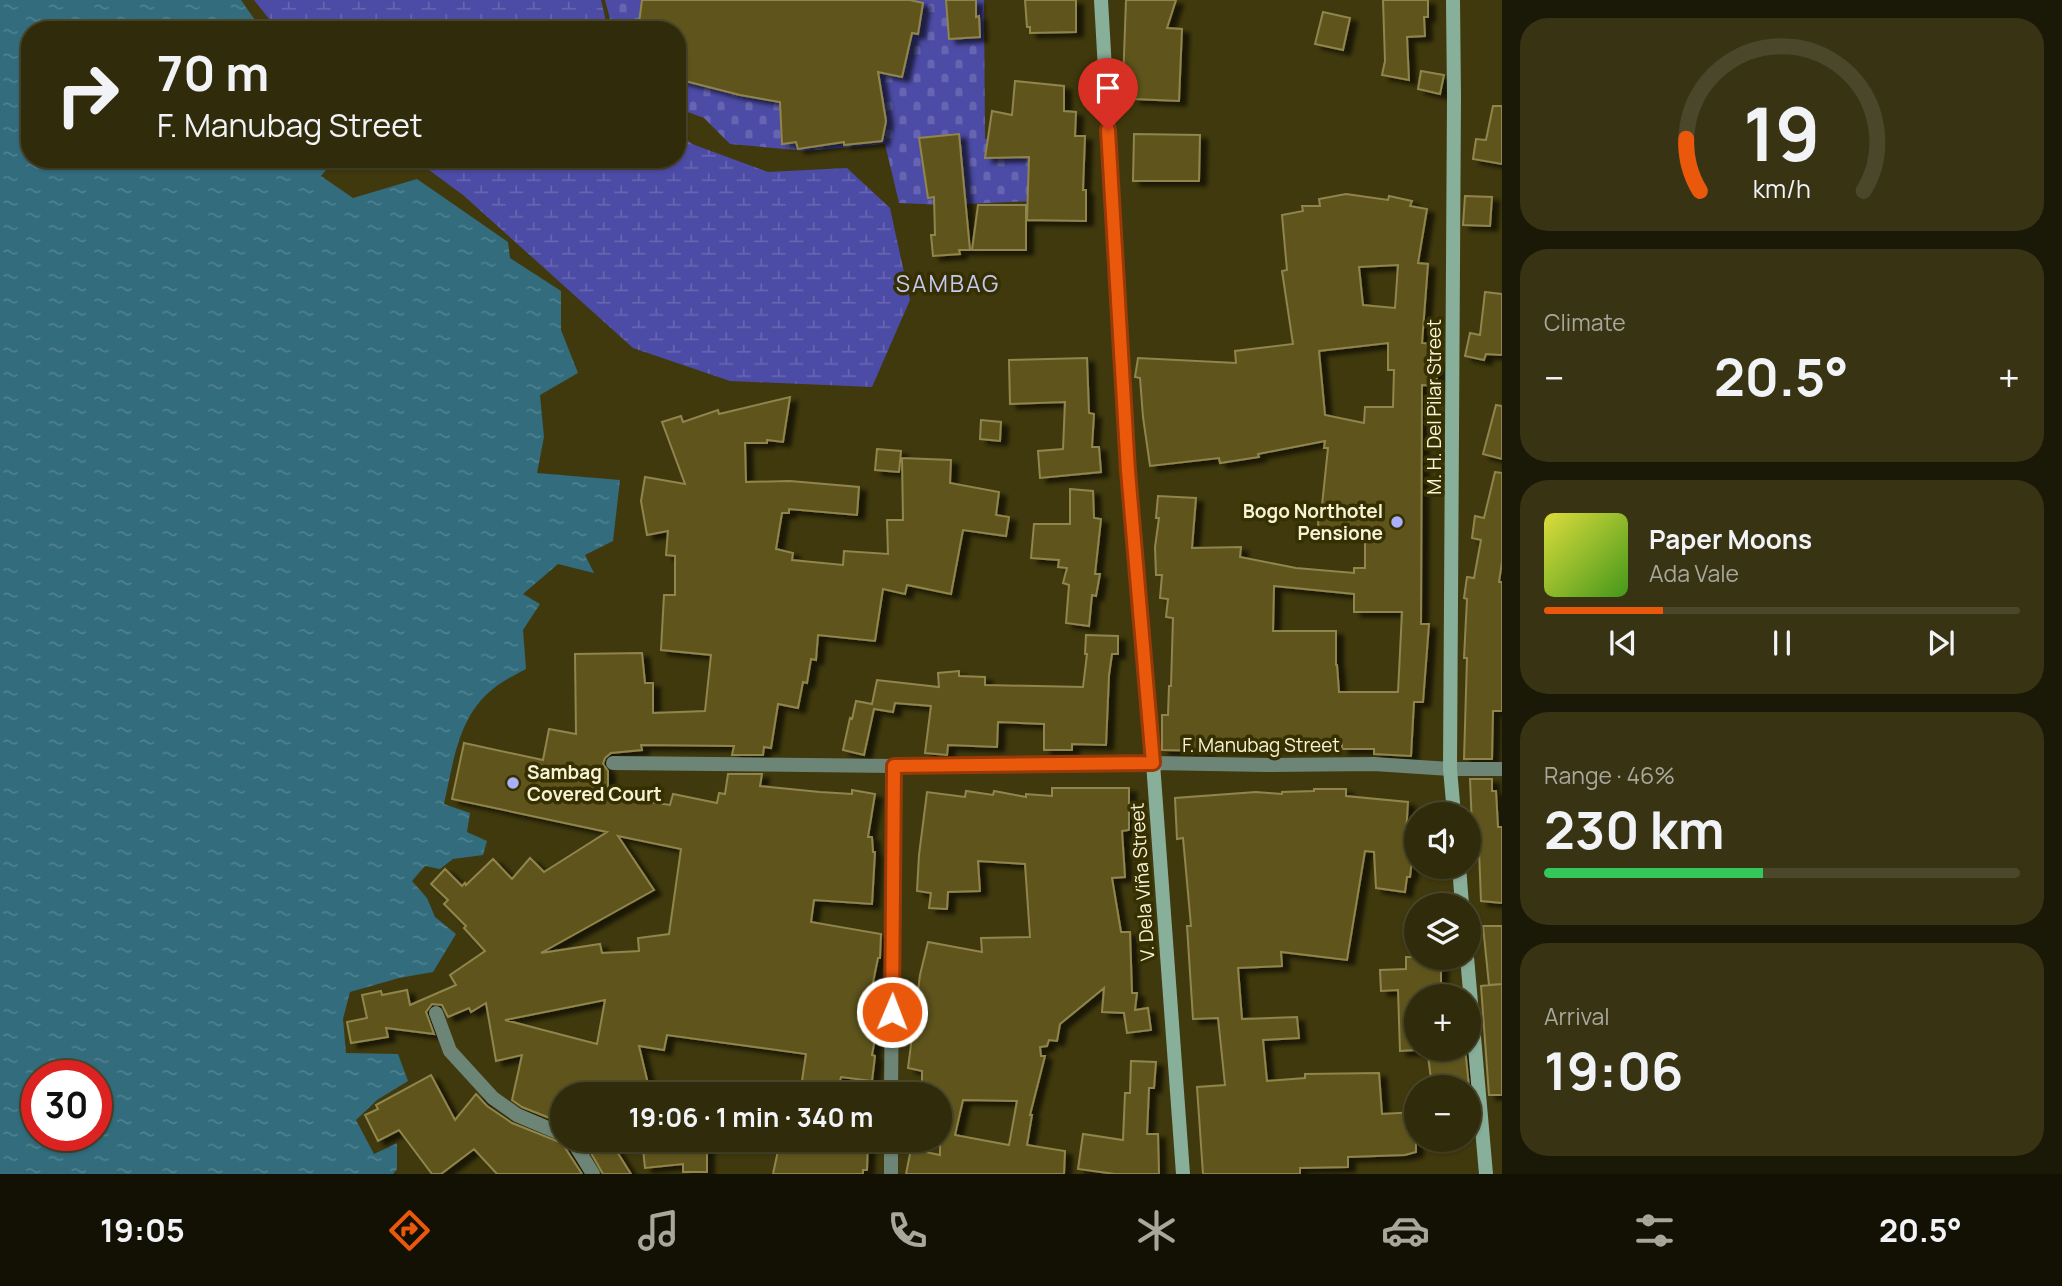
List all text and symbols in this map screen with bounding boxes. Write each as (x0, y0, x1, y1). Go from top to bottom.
text: 70 m (157, 39, 269, 106)
icon: right (42, 49, 133, 140)
pin (1078, 58, 1138, 130)
icon: arrive (1089, 69, 1127, 107)
text: 19 (1743, 83, 1821, 183)
text: F. Manubag Street (157, 103, 423, 147)
text: km/h (1753, 170, 1811, 205)
district label: SAMBAG (896, 267, 1000, 299)
text: Climate (1544, 306, 1626, 338)
street label: M. H. Del Pilar Street (1421, 319, 1447, 495)
text: 20.5° (1714, 341, 1849, 412)
text: − (1544, 351, 1565, 403)
text: + (1998, 351, 2020, 403)
place label: Bogo Northotel Pensione (1243, 498, 1383, 546)
marker: Bogo Northotel Pensione (1389, 514, 1405, 530)
text: Paper Moons (1649, 521, 1812, 557)
text: Ada Vale (1649, 557, 1739, 589)
icon: previous (1604, 624, 1642, 662)
icon: pause (1763, 624, 1801, 662)
icon: next (1922, 624, 1960, 662)
street label: F. Manubag Street (1182, 732, 1340, 758)
place label: Sambag Covered Court (527, 759, 662, 807)
text: Range · 46% (1544, 759, 1675, 791)
marker: Sambag Covered Court (505, 775, 521, 791)
text: 230 km (1544, 794, 1725, 865)
street label: V. Dela Viña Street (1124, 802, 1160, 962)
map controls (1404, 802, 1481, 1152)
button: sound (1404, 802, 1481, 879)
button: layers (1404, 893, 1481, 970)
position arrow (855, 975, 929, 1049)
button: + (1404, 984, 1481, 1061)
text: Arrival (1544, 1000, 1610, 1032)
text: 19:06 (1544, 1035, 1683, 1106)
speed limit sign: 30 (21, 1060, 112, 1151)
button: − (1404, 1075, 1481, 1152)
text: 19:06 · 1 min · 340 m (629, 1099, 873, 1135)
icon: directions (385, 1206, 434, 1255)
icon: music (634, 1206, 683, 1255)
icon: phone (883, 1206, 932, 1255)
icon: climate (1132, 1206, 1181, 1255)
icon: car (1381, 1206, 1430, 1255)
icon: filters (1630, 1206, 1679, 1255)
text: 19:05 (100, 1208, 185, 1252)
text: 20.5° (1879, 1208, 1962, 1252)

